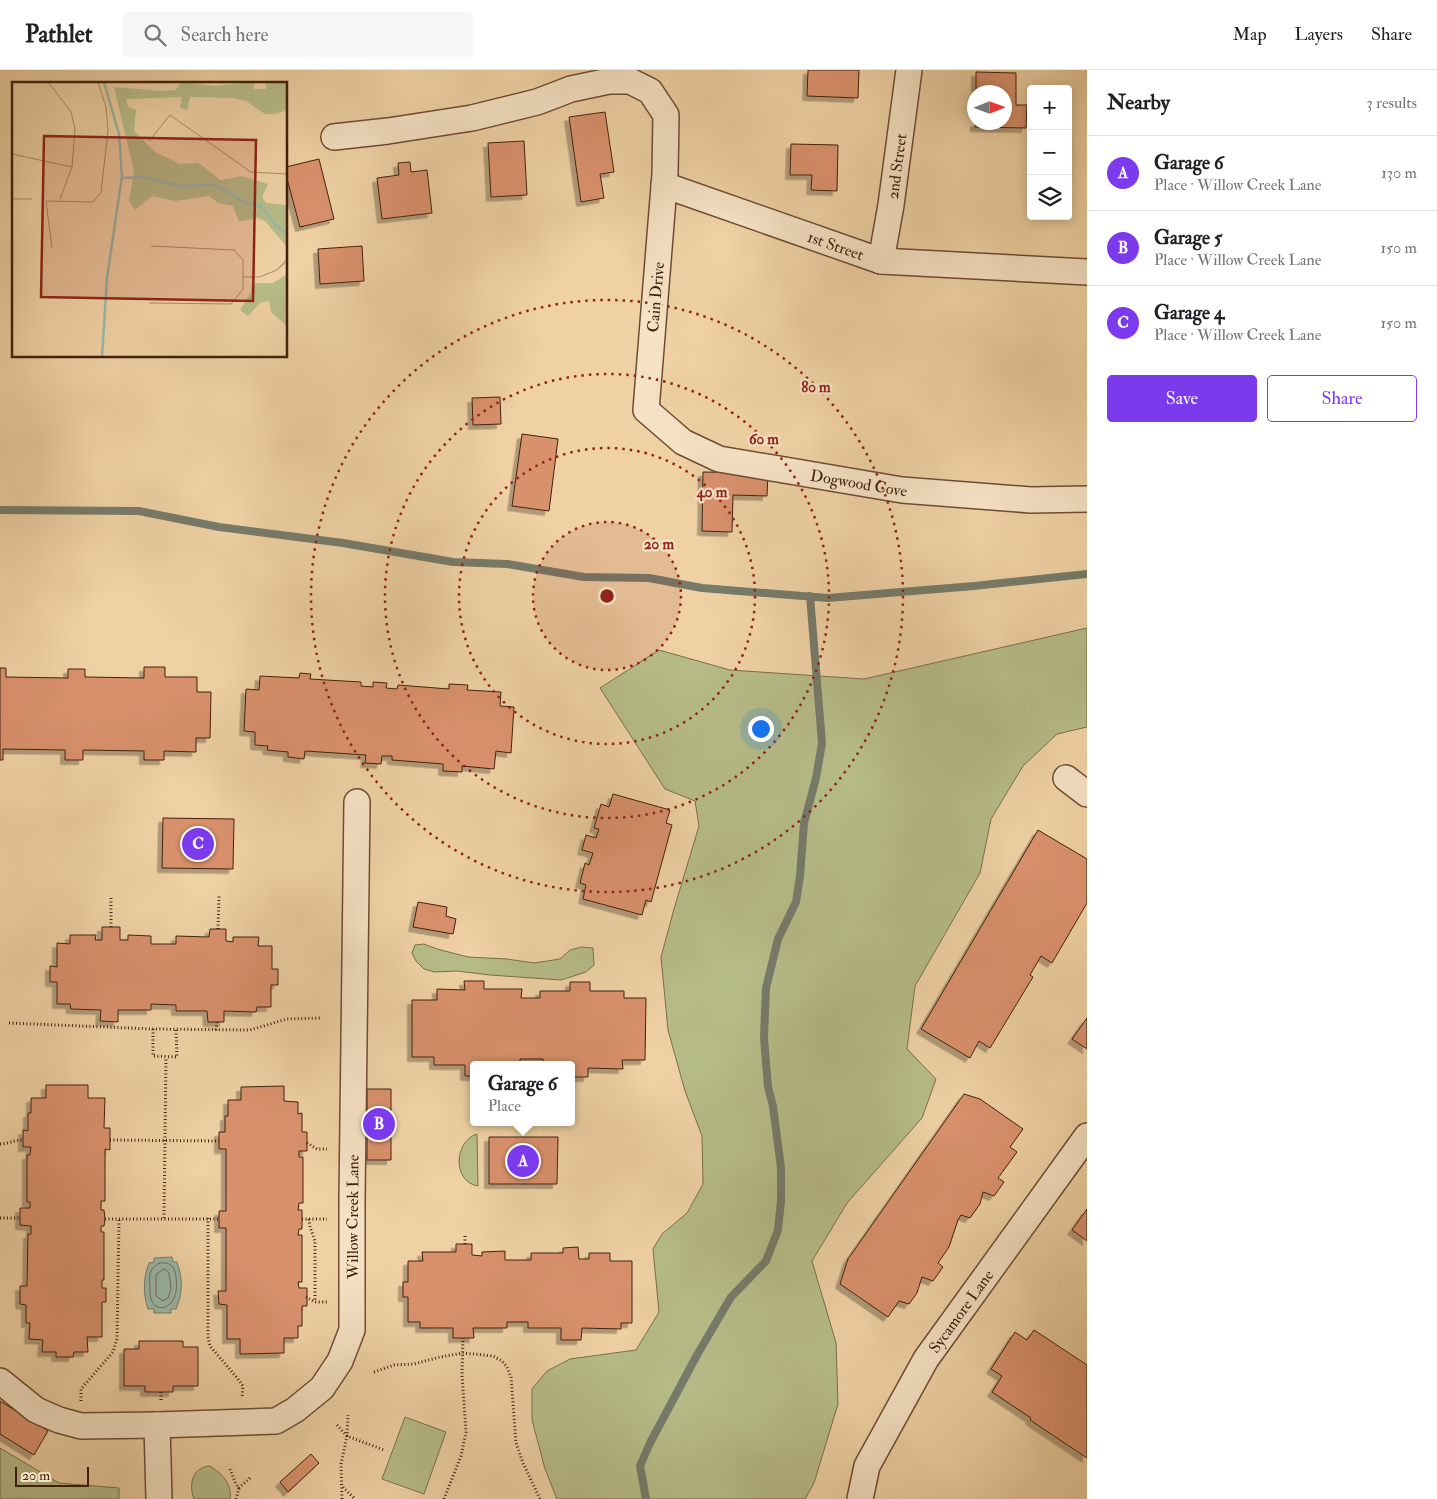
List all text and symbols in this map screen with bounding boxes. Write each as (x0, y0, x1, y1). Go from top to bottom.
search box (123, 12, 473, 57)
text: Pathlet (25, 19, 93, 50)
icon: search (141, 21, 169, 49)
text: Search here (181, 23, 268, 47)
text: Map (1233, 23, 1267, 46)
text: Layers (1295, 23, 1343, 46)
text: Share (1371, 23, 1412, 46)
inset map (12, 82, 288, 358)
north arrow (967, 85, 1012, 130)
map controls (1027, 85, 1072, 220)
button: + (1027, 85, 1072, 130)
text: Nearby (1107, 89, 1170, 116)
text: 3 results (1366, 93, 1417, 113)
button: − (1027, 130, 1072, 175)
street label: 2nd Street (883, 132, 911, 200)
text: Garage 6 (1154, 151, 1224, 175)
text: A (1118, 163, 1128, 183)
text: 130 m (1381, 163, 1417, 183)
button: layers (1027, 175, 1072, 220)
text: Place · Willow Creek Lane (1154, 175, 1322, 195)
text: Garage 5 (1154, 226, 1222, 250)
street label: 1st Street (805, 227, 866, 265)
text: B (1118, 238, 1128, 258)
text: 150 m (1380, 238, 1417, 258)
text: Place · Willow Creek Lane (1154, 250, 1322, 270)
street label: Cain Drive (643, 261, 669, 333)
text: Garage 4 (1154, 301, 1224, 325)
text: C (1117, 313, 1129, 333)
text: 150 m (1380, 313, 1417, 333)
text: Place · Willow Creek Lane (1154, 325, 1322, 345)
button: Save (1107, 375, 1257, 422)
button: Share (1267, 375, 1417, 422)
text: 80 m (801, 378, 831, 397)
text: 60 m (749, 430, 779, 449)
street label: Dogwood Cove (809, 466, 908, 501)
text: 40 m (696, 483, 728, 502)
text: 20 m (644, 535, 674, 554)
centre of rings (598, 587, 616, 605)
your location (748, 716, 774, 742)
pin: C (182, 825, 214, 863)
popup (470, 1061, 575, 1126)
text: Garage 6 (488, 1072, 557, 1096)
text: Place (488, 1096, 521, 1116)
pin: B (363, 1105, 395, 1143)
pin: A (507, 1142, 539, 1180)
street label: Willow Creek Lane (343, 1154, 364, 1280)
street label: Sycamore Lane (925, 1266, 998, 1357)
scale bar (15, 1464, 89, 1487)
text: 20 m (22, 1467, 50, 1484)

